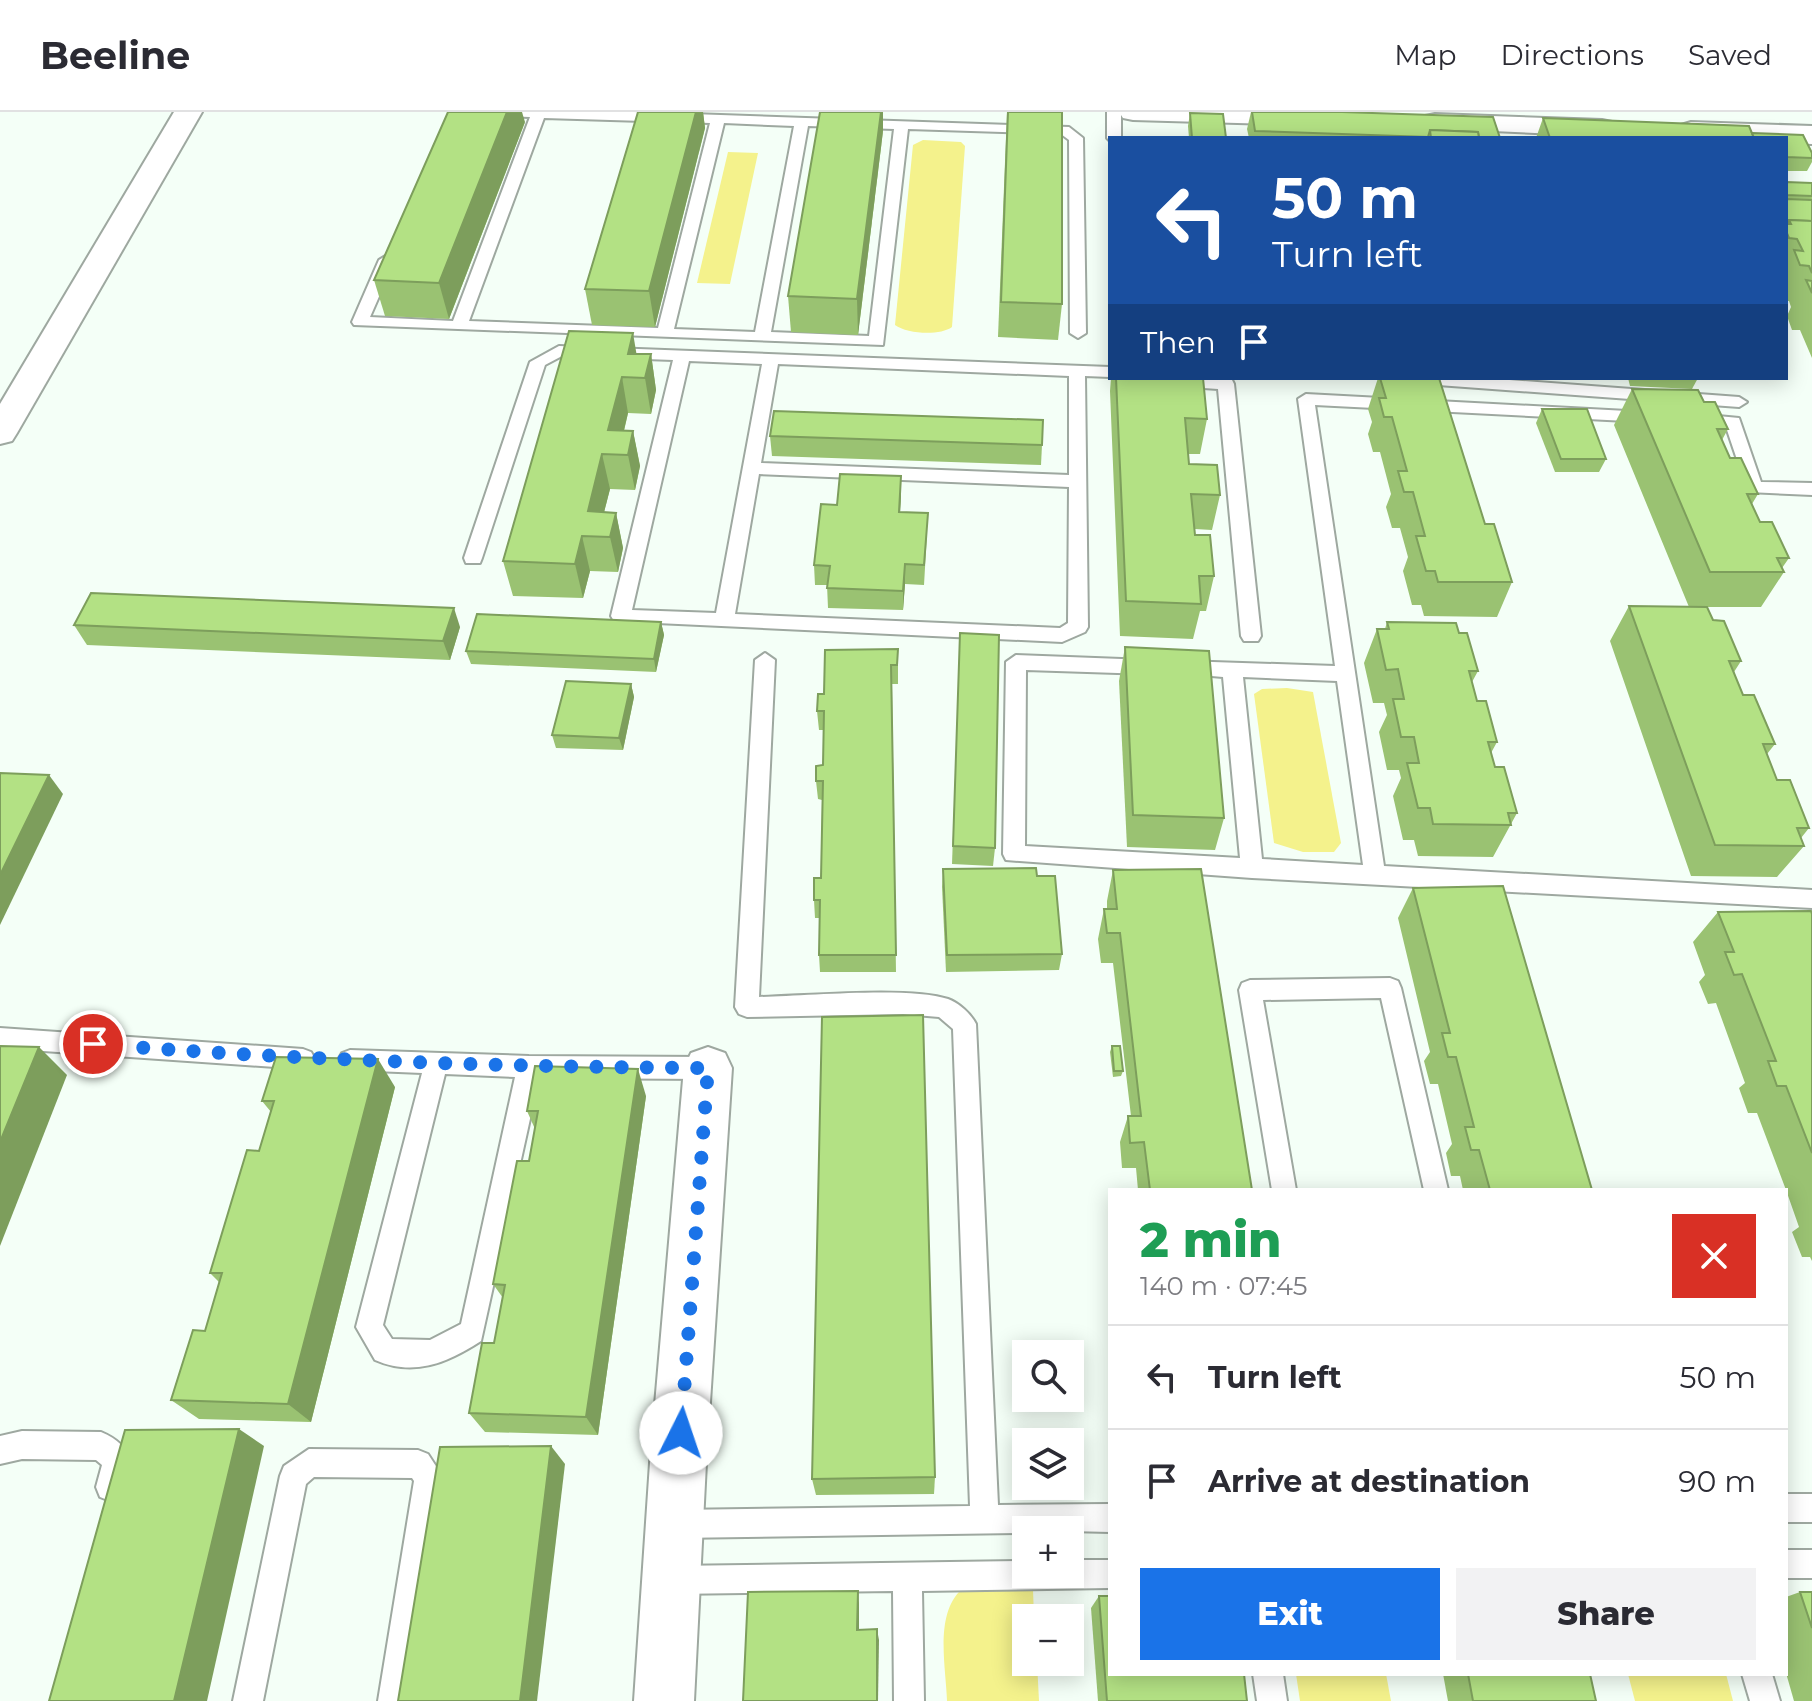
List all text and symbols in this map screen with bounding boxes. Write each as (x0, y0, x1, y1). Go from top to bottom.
text: Beeline (40, 32, 190, 79)
text: Map (1394, 38, 1456, 72)
text: Directions (1500, 38, 1644, 72)
text: Saved (1688, 38, 1772, 72)
text: 50 m (1272, 164, 1418, 232)
icon: left (1140, 168, 1244, 272)
text: Turn left (1272, 232, 1423, 276)
icon: arrive (1232, 320, 1276, 364)
text: Then (1140, 324, 1216, 361)
pin (59, 1010, 127, 1078)
icon: arrive (71, 1022, 115, 1066)
text: 2 min (1140, 1211, 1281, 1269)
button: close (1672, 1214, 1756, 1298)
text: 140 m · 07:45 (1140, 1270, 1308, 1302)
map controls (1012, 1340, 1084, 1676)
button: search (1012, 1340, 1084, 1412)
icon: left (1140, 1355, 1184, 1399)
text: Turn left (1208, 1359, 1341, 1396)
text: 50 m (1679, 1359, 1756, 1396)
position arrow (639, 1391, 723, 1475)
button: layers (1012, 1428, 1084, 1500)
icon: arrive (1140, 1459, 1184, 1503)
text: Arrive at destination (1208, 1463, 1530, 1500)
text: 90 m (1678, 1463, 1756, 1500)
button: + (1012, 1516, 1084, 1588)
button: Exit (1140, 1568, 1440, 1660)
button: Share (1456, 1568, 1756, 1660)
button: − (1012, 1604, 1084, 1676)

